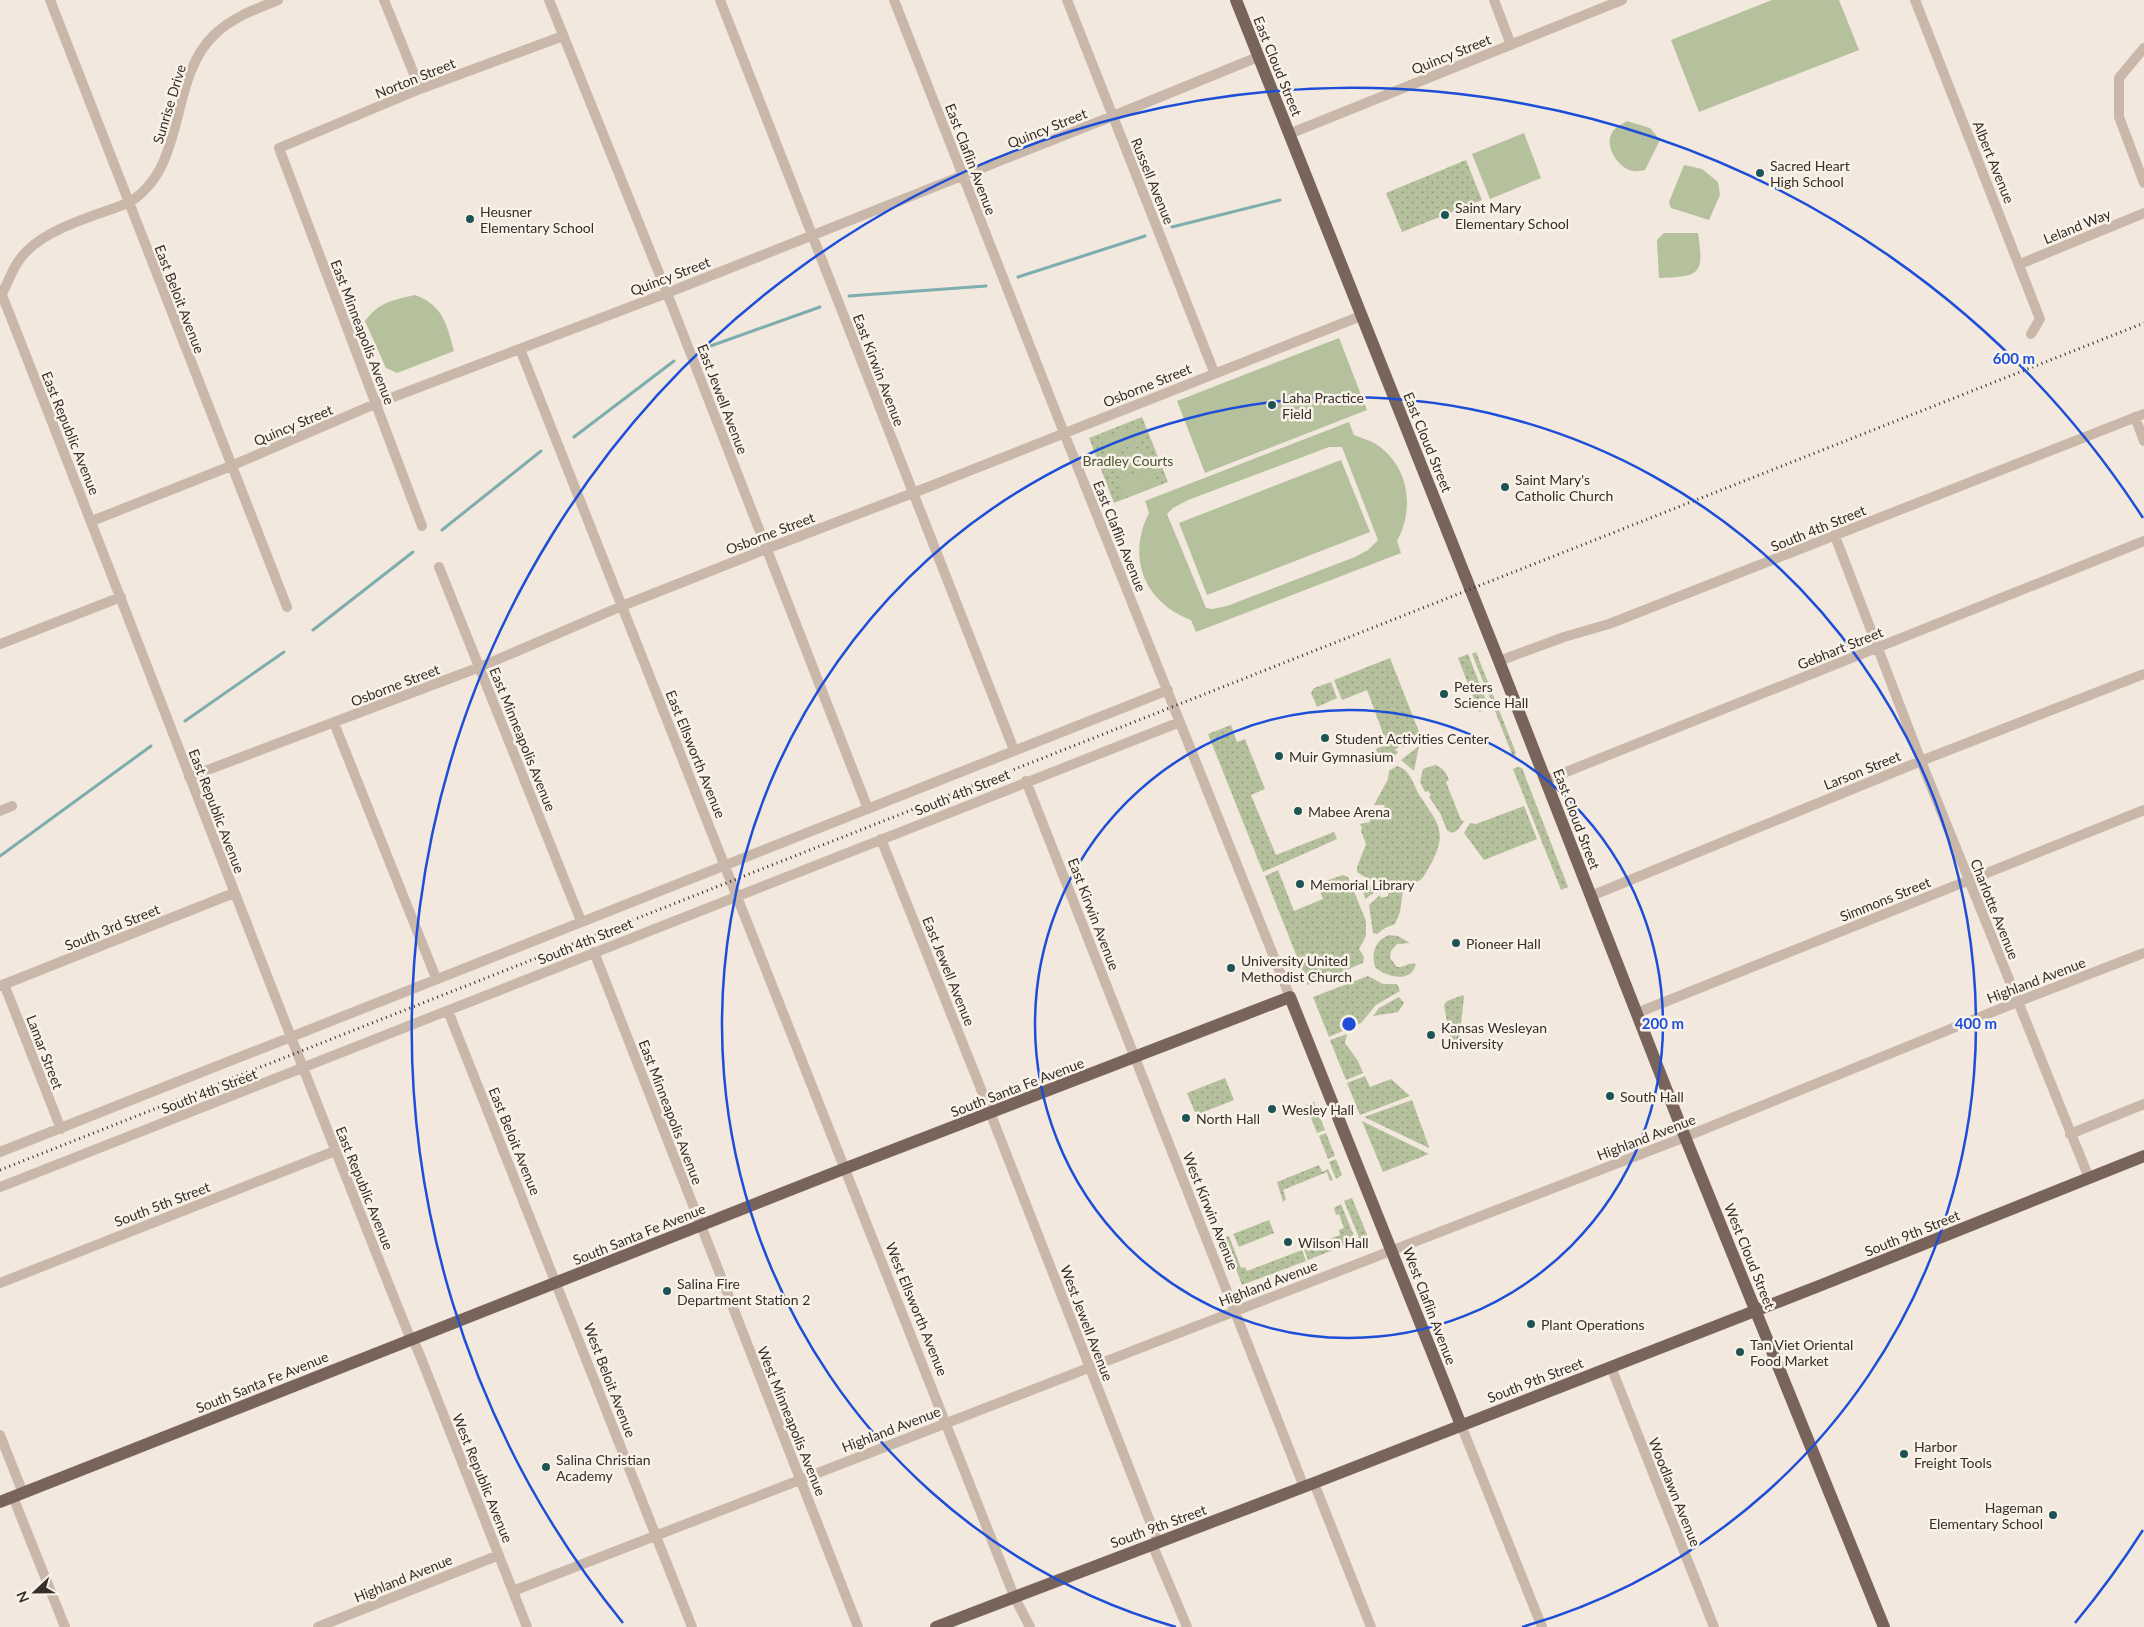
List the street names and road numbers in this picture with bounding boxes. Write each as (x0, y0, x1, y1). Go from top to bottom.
street label: East Cloud Street (1250, 14, 1306, 118)
street label: Quincy Street (1409, 30, 1493, 78)
street label: Norton Street (373, 54, 457, 102)
street label: Sunrise Drive (149, 62, 189, 146)
street label: East Claflin Avenue (942, 101, 1000, 217)
street label: Quincy Street (1005, 104, 1089, 152)
street label: Albert Avenue (1970, 118, 2018, 206)
street label: Russell Avenue (1128, 135, 1178, 227)
street label: Leland Way (2041, 205, 2114, 247)
street label: East Beloit Avenue (151, 242, 209, 356)
street label: Quincy Street (628, 253, 712, 299)
street label: East Minneapolis Avenue (328, 257, 398, 407)
street label: East Kirwin Avenue (850, 311, 908, 429)
street label: East Jewell Avenue (694, 342, 752, 456)
street label: Osborne Street (1100, 360, 1194, 410)
street label: East Republic Avenue (38, 369, 104, 497)
street label: East Cloud Street (1400, 390, 1456, 494)
street label: Quincy Street (251, 401, 335, 449)
street label: East Claflin Avenue (1090, 478, 1150, 594)
street label: South 4th Street (1768, 501, 1868, 555)
street label: Osborne Street (723, 508, 817, 558)
street label: Gebhart Street (1795, 623, 1885, 673)
street label: Osborne Street (348, 660, 442, 710)
street label: East Minneapolis Avenue (486, 665, 560, 813)
street label: East Ellsworth Avenue (663, 688, 729, 820)
street label: East Republic Avenue (185, 747, 249, 875)
street label: Larson Street (1821, 747, 1903, 793)
street label: South 4th Street (912, 765, 1012, 819)
street label: East Cloud Street (1550, 766, 1604, 872)
street label: East Kirwin Avenue (1065, 855, 1123, 973)
street label: Charlotte Avenue (1967, 856, 2023, 962)
street label: Simmons Street (1837, 873, 1933, 925)
street label: South 3rd Street (62, 900, 162, 954)
street label: South 4th Street (535, 914, 635, 968)
street label: East Jewell Avenue (919, 914, 979, 1028)
street label: Highland Avenue (1984, 953, 2088, 1007)
street label: Lamar Street (23, 1013, 67, 1091)
street label: East Minneapolis Avenue (636, 1037, 706, 1187)
street label: South Santa Fe Avenue (948, 1054, 1086, 1120)
street label: South 4th Street (159, 1065, 259, 1117)
street label: East Beloit Avenue (486, 1084, 544, 1198)
street label: Highland Avenue (1594, 1110, 1698, 1164)
street label: East Republic Avenue (332, 1124, 398, 1252)
street label: West Kirwin Avenue (1180, 1150, 1242, 1272)
street label: South 5th Street (112, 1178, 212, 1230)
street label: South Santa Fe Avenue (570, 1200, 708, 1268)
street label: West Cloud Street (1721, 1201, 1779, 1311)
street label: South 9th Street (1862, 1206, 1962, 1260)
street label: West Ellsworth Avenue (882, 1240, 952, 1378)
street label: West Claflin Avenue (1400, 1245, 1460, 1367)
street label: Highland Avenue (1216, 1256, 1320, 1310)
street label: West Jewell Avenue (1057, 1263, 1117, 1383)
street label: West Beloit Avenue (580, 1320, 640, 1440)
street label: West Minneapolis Avenue (754, 1344, 830, 1498)
street label: South Santa Fe Avenue (193, 1348, 331, 1416)
street label: South 9th Street (1485, 1354, 1585, 1406)
street label: Highland Avenue (839, 1402, 943, 1456)
street label: West Republic Avenue (449, 1411, 517, 1545)
street label: Woodlawn Avenue (1645, 1435, 1705, 1549)
street label: South 9th Street (1108, 1501, 1208, 1551)
street label: Highland Avenue (351, 1551, 455, 1605)

